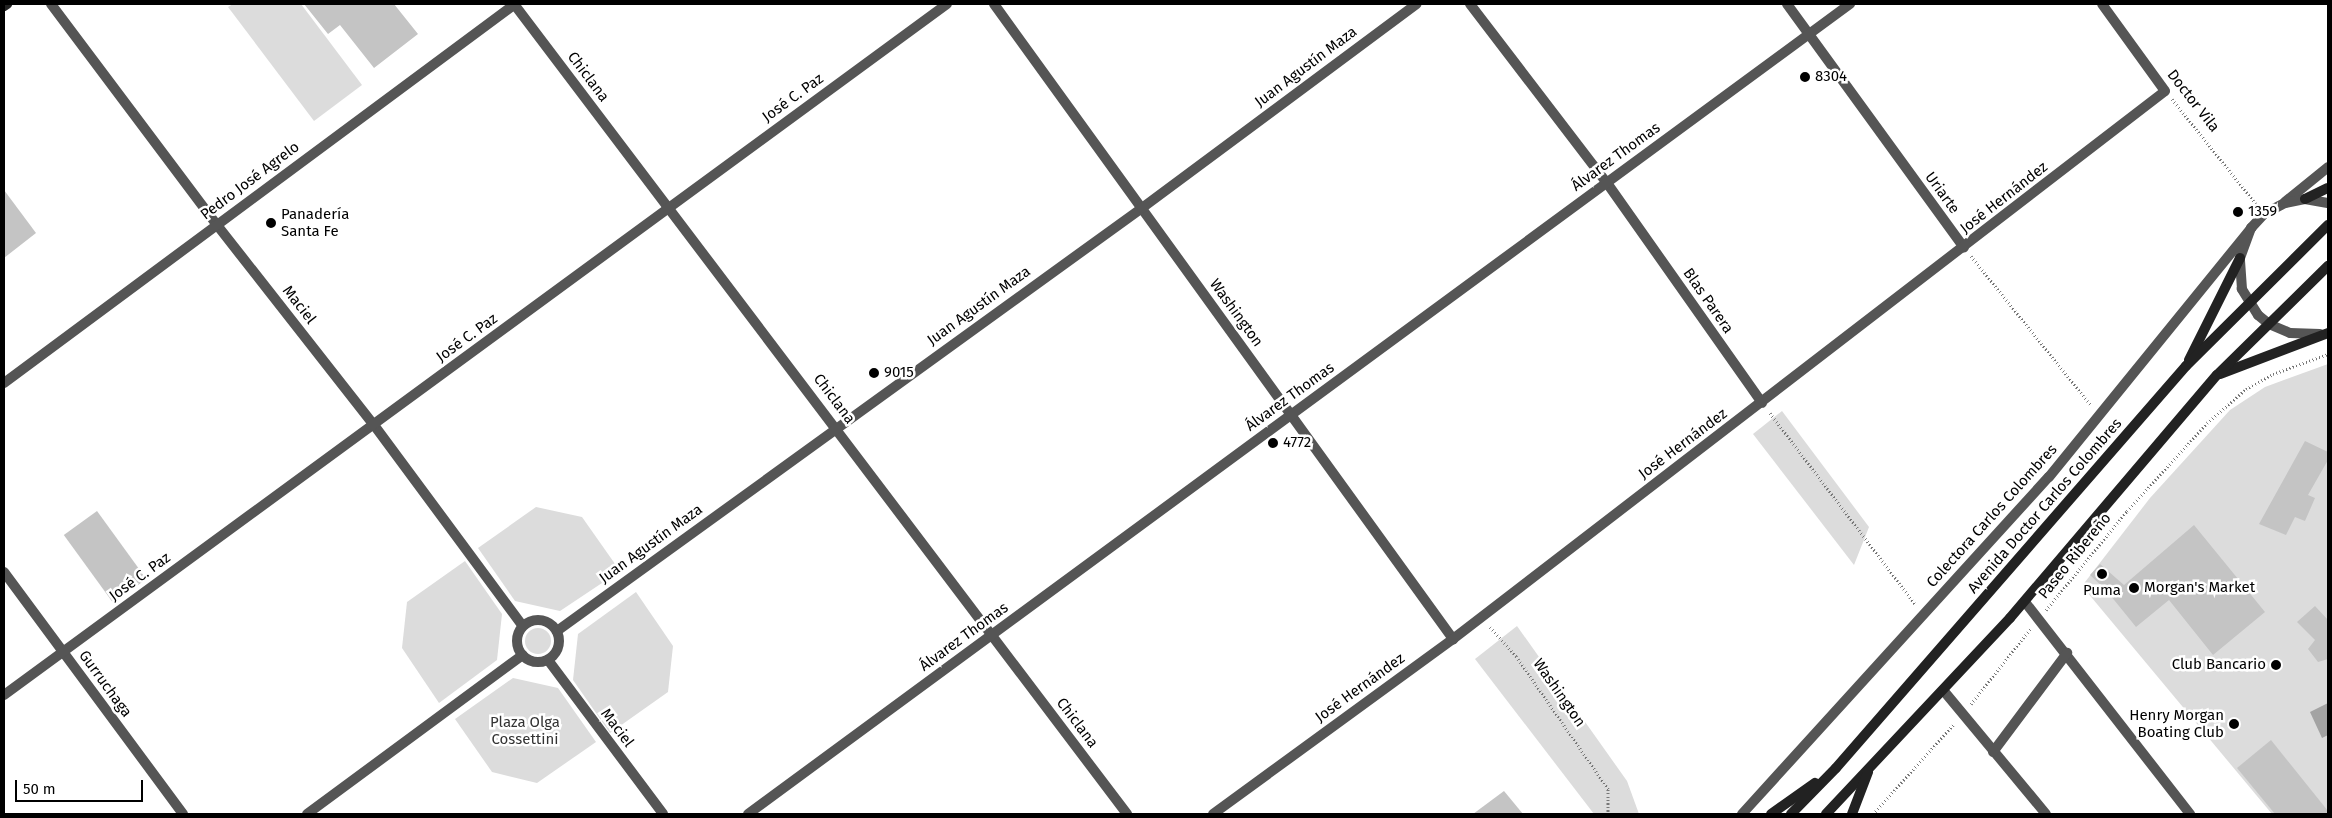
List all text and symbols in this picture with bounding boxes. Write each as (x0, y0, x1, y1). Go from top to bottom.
street label: Juan Agustín Maza (1251, 23, 1361, 111)
street label: Chiclana (563, 48, 613, 106)
street label: Doctor Vila (2163, 66, 2223, 136)
place label: 8304 (1815, 68, 1847, 86)
street label: José C. Paz (759, 70, 827, 126)
marker: 8304 (1799, 71, 1811, 83)
street label: Álvarez Thomas (1568, 119, 1664, 195)
street label: Pedro José Agrelo (197, 138, 303, 224)
street label: José Hernández (1957, 158, 2051, 238)
street label: Uriarte (1921, 169, 1963, 217)
place label: 1359 (2248, 203, 2277, 221)
place label: Panadería Santa Fe (281, 205, 349, 240)
marker: 1359 (2232, 206, 2244, 218)
marker: Panadería Santa Fe (265, 217, 277, 229)
street label: Juan Agustín Maza (924, 263, 1034, 349)
street label: Blas Parera (1679, 265, 1737, 337)
street label: Washington (1205, 276, 1267, 350)
street label: Maciel (278, 282, 320, 328)
street label: José C. Paz (433, 310, 501, 366)
street label: Álvarez Thomas (1242, 359, 1338, 435)
place label: 9015 (884, 364, 914, 382)
marker: 9015 (868, 367, 880, 379)
street label: Chiclana (809, 370, 859, 428)
street label: José Hernández (1635, 405, 1731, 483)
street label: Avenida Doctor Carlos Colombres (1964, 415, 2126, 597)
place label: 4772 (1283, 434, 1311, 452)
marker: 4772 (1267, 437, 1279, 449)
street label: Colectora Carlos Colombres (1923, 441, 2061, 591)
street label: Juan Agustín Maza (596, 501, 706, 587)
street label: Paseo Ribereño (2035, 509, 2115, 603)
street label: José C. Paz (106, 549, 174, 605)
marker: Puma (2096, 568, 2108, 580)
place label: Morgan's Market (2144, 579, 2255, 597)
place label: Puma (2083, 582, 2121, 600)
marker: Morgan's Market (2128, 582, 2140, 594)
street label: Álvarez Thomas (916, 599, 1012, 675)
street label: Gurruchaga (75, 647, 135, 721)
street label: José Hernández (1312, 650, 1408, 726)
street label: Washington (1529, 655, 1589, 731)
place label: Club Bancario (2172, 656, 2266, 674)
marker: Club Bancario (2270, 659, 2282, 671)
street label: Chiclana (1052, 694, 1102, 752)
street label: Maciel (597, 705, 637, 751)
place label: Henry Morgan Boating Club (2129, 706, 2224, 741)
park label: Plaza Olga Cossettini (490, 713, 560, 748)
marker: Henry Morgan Boating Club (2228, 718, 2240, 730)
scale bar (18, 770, 145, 802)
text: 50 m (23, 780, 56, 798)

